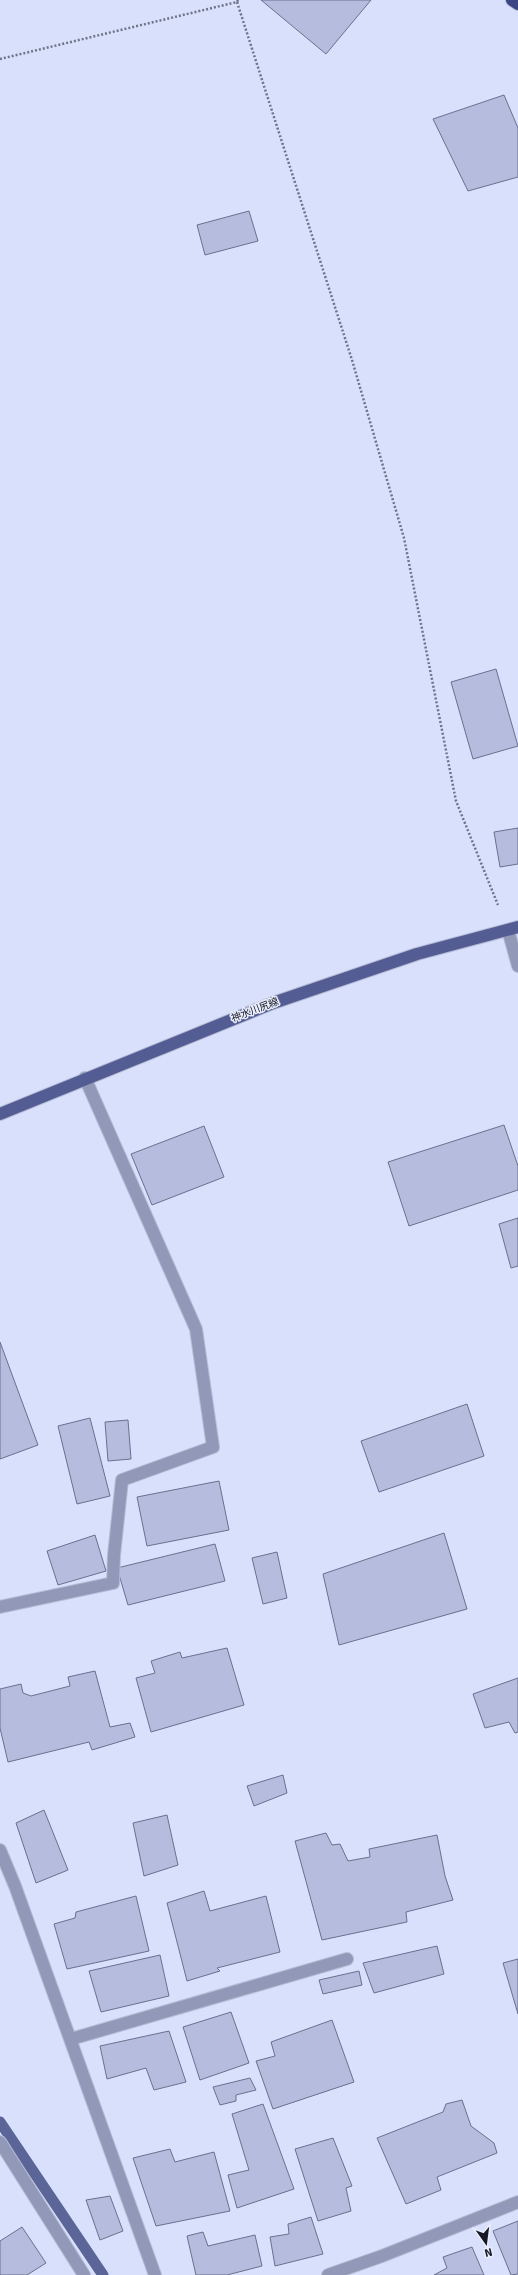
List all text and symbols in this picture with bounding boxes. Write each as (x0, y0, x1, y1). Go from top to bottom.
street label: 神水川尻線 (230, 995, 280, 1025)
north arrow (466, 2223, 506, 2263)
text: N (483, 2245, 494, 2259)

